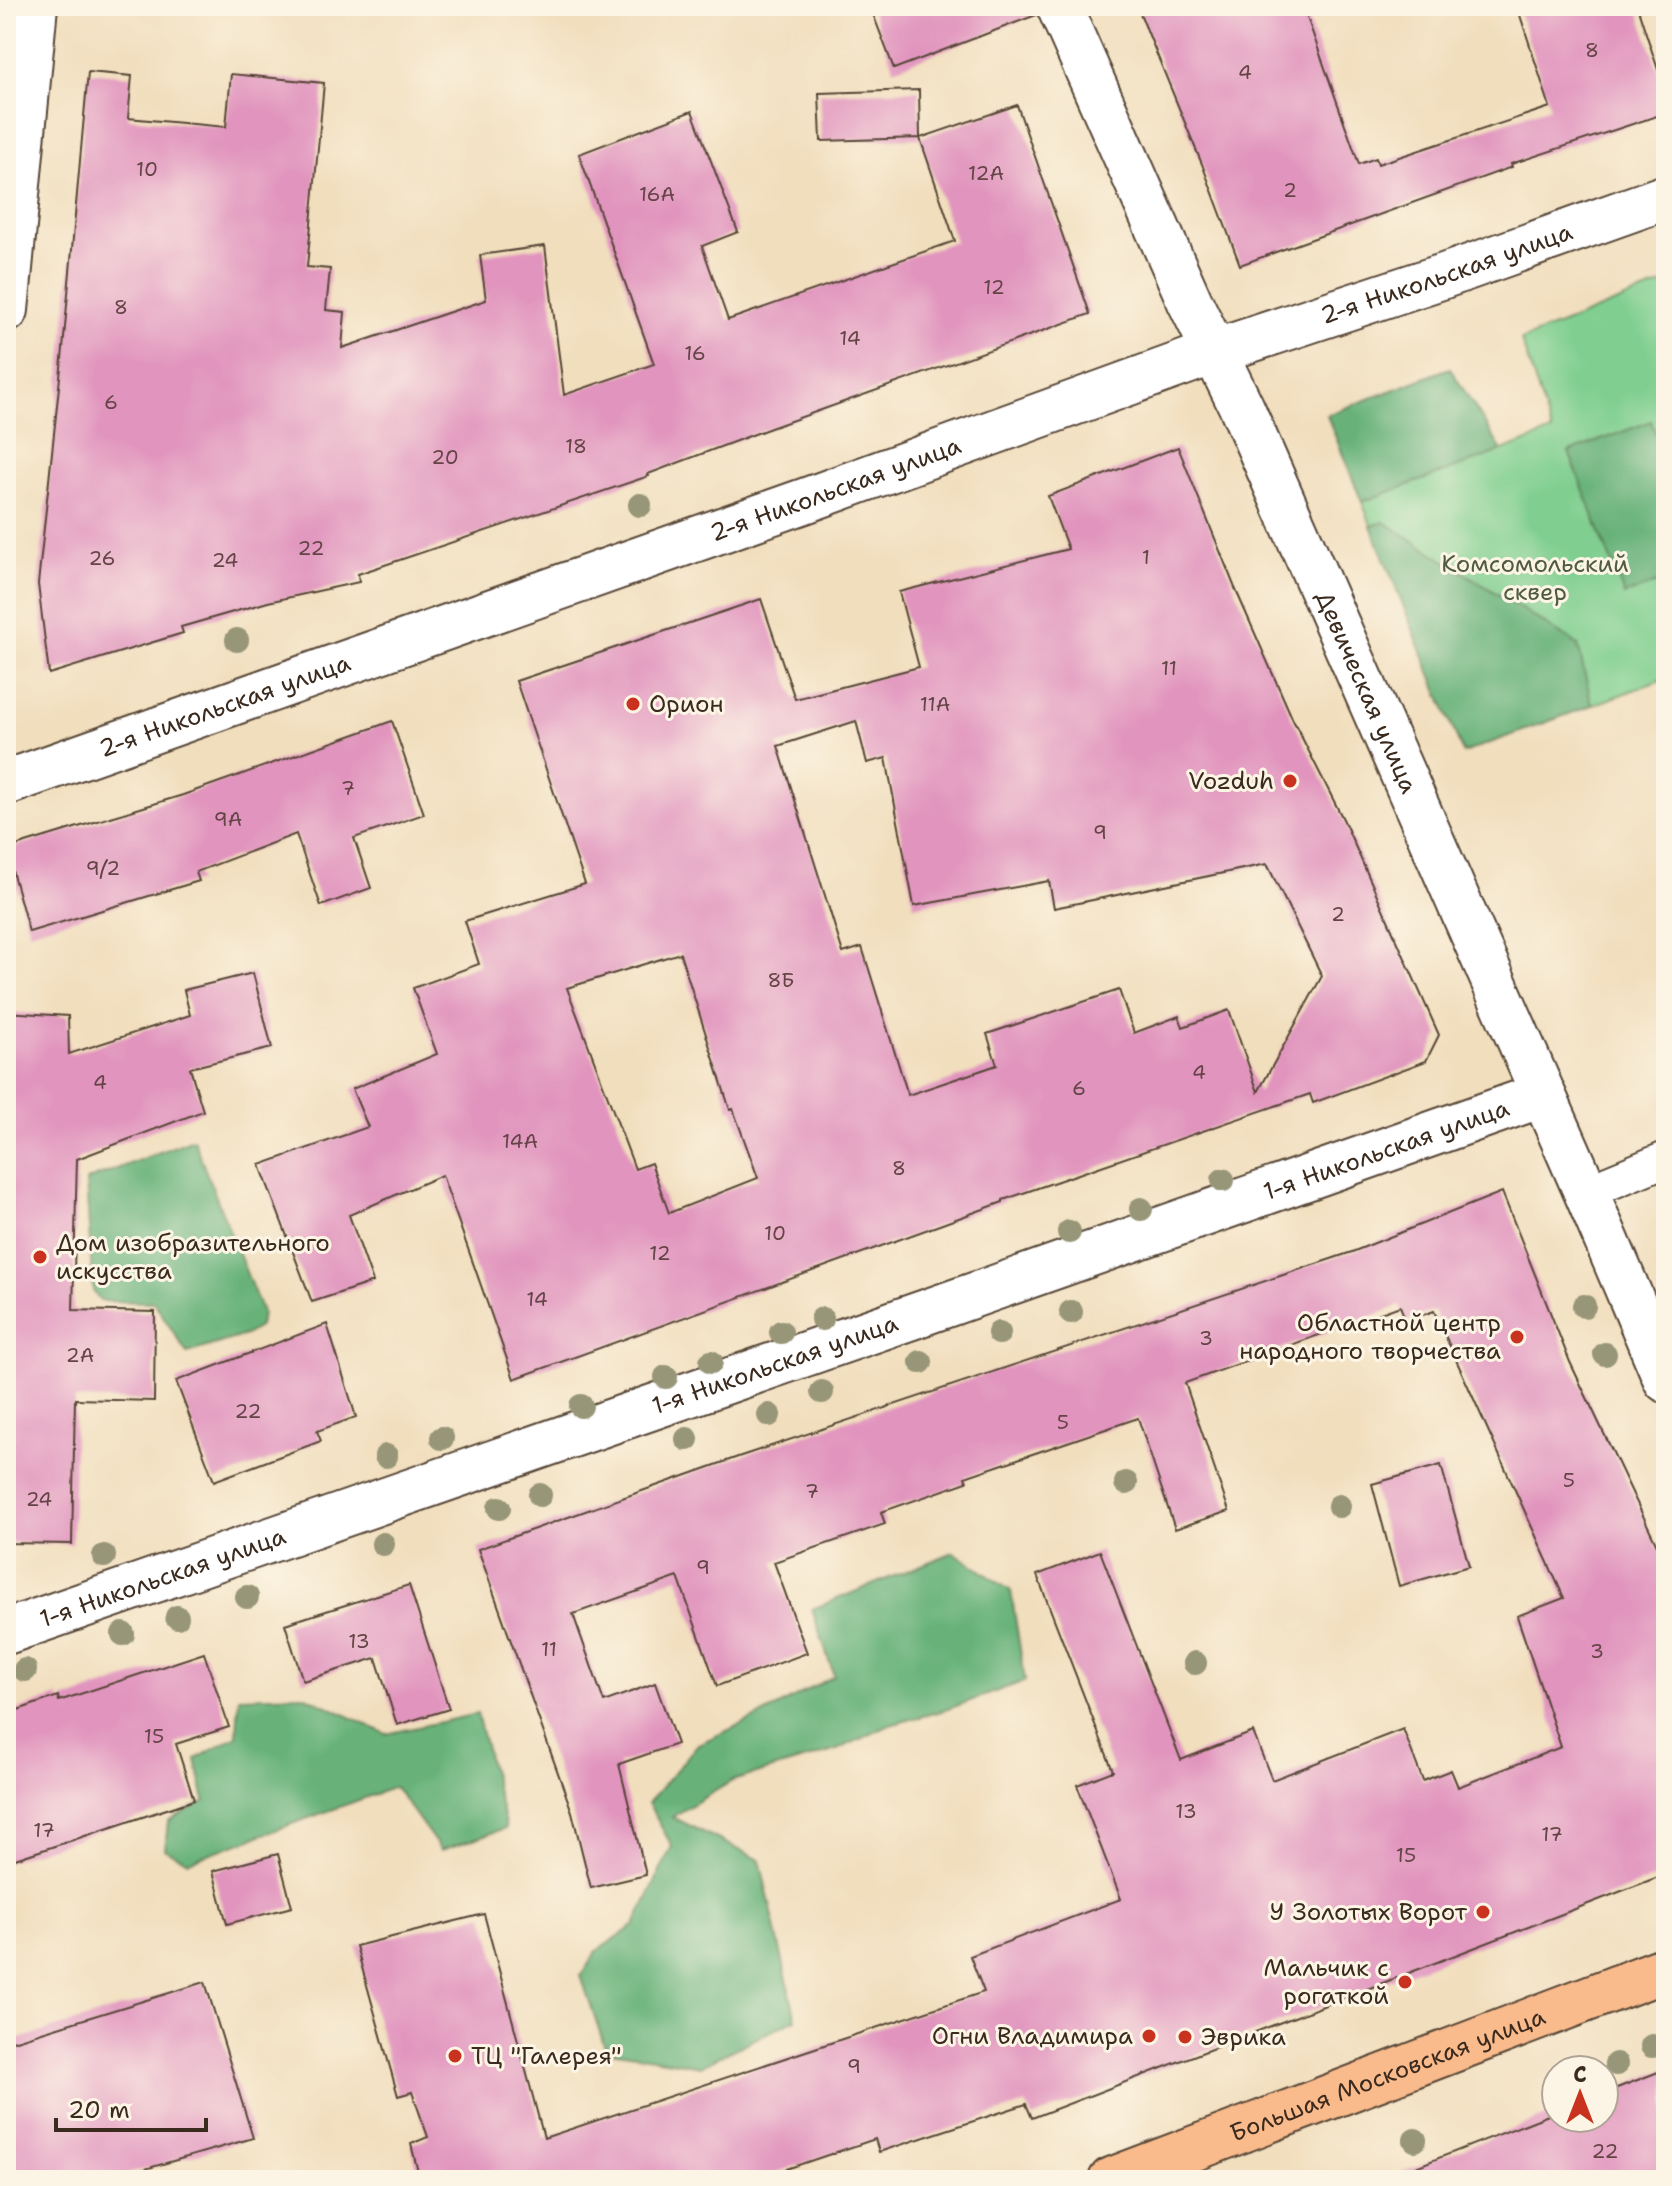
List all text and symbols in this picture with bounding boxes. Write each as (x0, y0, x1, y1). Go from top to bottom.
house number: 8 (1585, 37, 1599, 63)
house number: 4 (1238, 59, 1252, 85)
house number: 10 (136, 156, 158, 182)
house number: 12А (968, 160, 1004, 186)
house number: 2 (1283, 177, 1297, 203)
house number: 16А (639, 181, 675, 207)
street label: 2-я Никольская улица (1316, 216, 1577, 332)
house number: 12 (983, 274, 1005, 300)
house number: 8 (114, 294, 128, 320)
house number: 14 (839, 325, 861, 351)
house number: 16 (684, 340, 706, 366)
house number: 6 (104, 389, 118, 415)
street label: 2-я Никольская улица (706, 429, 965, 549)
house number: 18 (565, 433, 587, 459)
house number: 20 (431, 444, 459, 470)
house number: 22 (298, 535, 325, 561)
house number: 1 (1142, 544, 1150, 570)
house number: 26 (88, 545, 116, 571)
house number: 24 (212, 547, 238, 573)
park label: Комсомольский сквер (1441, 548, 1629, 608)
street label: Девическая улица (1308, 586, 1425, 798)
street label: 2-я Никольская улица (95, 647, 355, 765)
house number: 11 (1161, 655, 1177, 681)
place label: Орион (649, 688, 724, 720)
house number: 11А (920, 691, 950, 717)
marker: Орион (624, 695, 642, 713)
place label: Vozduh (1188, 765, 1274, 797)
marker: Vozduh (1281, 772, 1299, 790)
house number: 7 (341, 775, 355, 801)
house number: 9А (214, 806, 242, 832)
house number: 9 (1093, 819, 1107, 845)
house number: 9/2 (86, 855, 120, 881)
house number: 2 (1331, 901, 1345, 927)
house number: 8Б (767, 967, 795, 993)
house number: 4 (1192, 1059, 1206, 1085)
house number: 4 (93, 1069, 107, 1095)
house number: 6 (1072, 1075, 1086, 1101)
street label: 1-я Никольская улица (1259, 1092, 1513, 1208)
house number: 14А (502, 1128, 538, 1154)
house number: 8 (892, 1155, 906, 1181)
house number: 10 (764, 1220, 786, 1246)
place label: Дом изобразительного искусства (56, 1227, 330, 1287)
house number: 12 (649, 1240, 671, 1266)
marker: Дом изобразительного искусства (31, 1248, 49, 1266)
house number: 14 (526, 1286, 548, 1312)
street label: 1-я Никольская улица (648, 1307, 902, 1422)
place label: Областной центр народного творчества (1239, 1307, 1501, 1367)
house number: 3 (1199, 1325, 1213, 1351)
marker: Областной центр народного творчества (1508, 1328, 1526, 1346)
house number: 2А (66, 1342, 94, 1368)
house number: 22 (235, 1398, 262, 1424)
house number: 5 (1057, 1409, 1069, 1435)
house number: 5 (1563, 1467, 1575, 1493)
house number: 7 (805, 1478, 819, 1504)
house number: 24 (26, 1486, 52, 1512)
street label: 1-я Никольская улица (35, 1520, 290, 1635)
house number: 9 (696, 1554, 710, 1580)
house number: 13 (348, 1628, 370, 1654)
house number: 11 (541, 1636, 557, 1662)
house number: 3 (1590, 1638, 1604, 1664)
house number: 15 (144, 1723, 164, 1749)
house number: 13 (1175, 1798, 1197, 1824)
house number: 17 (33, 1817, 55, 1843)
house number: 17 (1541, 1821, 1563, 1847)
house number: 15 (1396, 1842, 1416, 1868)
place label: У Золотых Ворот (1269, 1896, 1468, 1928)
marker: У Золотых Ворот (1474, 1903, 1492, 1921)
place label: Мальчик с рогаткой (1264, 1952, 1389, 2012)
marker: Мальчик с рогаткой (1396, 1973, 1414, 1991)
street label: Большая Московская улица (1226, 2000, 1550, 2149)
place label: Огни Владимира (932, 2020, 1133, 2052)
place label: Эврика (1201, 2021, 1286, 2053)
marker: Огни Владимира (1140, 2027, 1158, 2045)
marker: Эврика (1176, 2028, 1194, 2046)
place label: ТЦ "Галерея" (471, 2040, 622, 2072)
marker: ТЦ "Галерея" (446, 2047, 464, 2065)
house number: 9 (847, 2053, 861, 2079)
north arrow (1540, 2054, 1620, 2134)
text: С (1573, 2060, 1587, 2089)
scale bar (56, 2082, 206, 2132)
text: 20 m (68, 2094, 130, 2126)
house number: 22 (1592, 2138, 1619, 2164)

